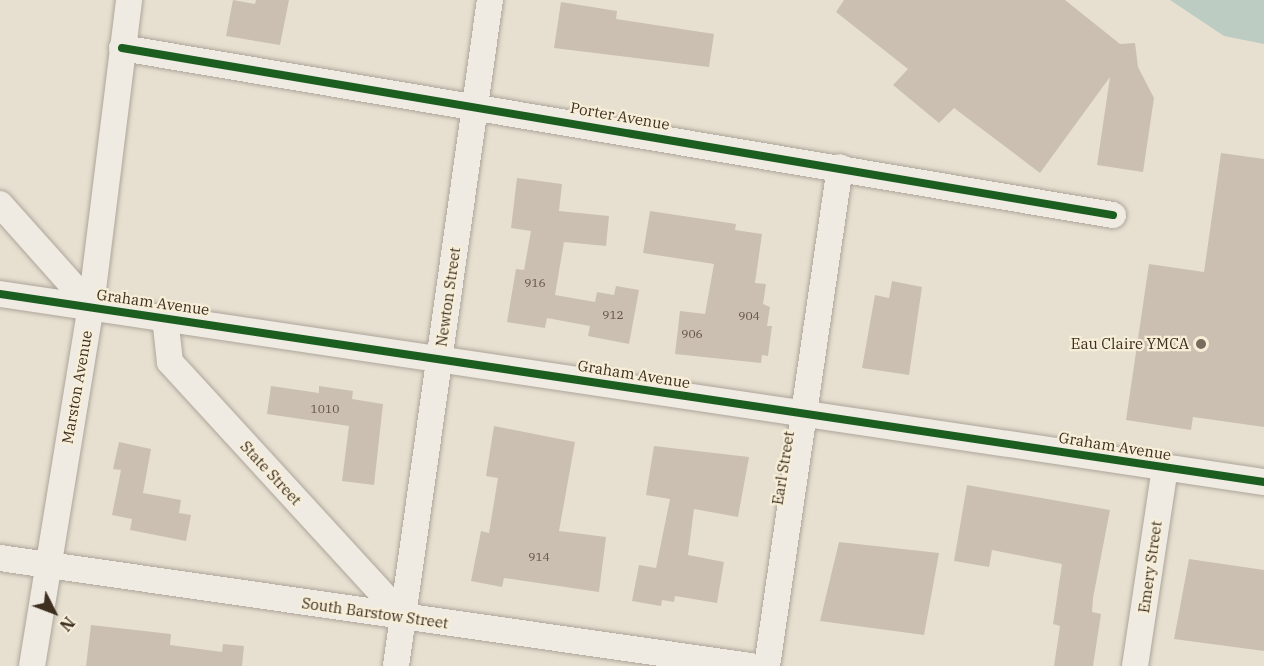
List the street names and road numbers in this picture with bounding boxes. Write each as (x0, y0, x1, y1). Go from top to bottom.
street label: Porter Avenue (569, 98, 671, 134)
street label: Newton Street (432, 246, 464, 348)
street label: Graham Avenue (95, 285, 211, 319)
street label: Marston Avenue (58, 329, 96, 445)
street label: Graham Avenue (576, 356, 692, 392)
street label: Graham Avenue (1057, 428, 1173, 464)
street label: Earl Street (768, 430, 798, 506)
street label: State Street (237, 437, 305, 509)
street label: Emery Street (1135, 520, 1165, 614)
street label: South Barstow Street (301, 594, 449, 632)

